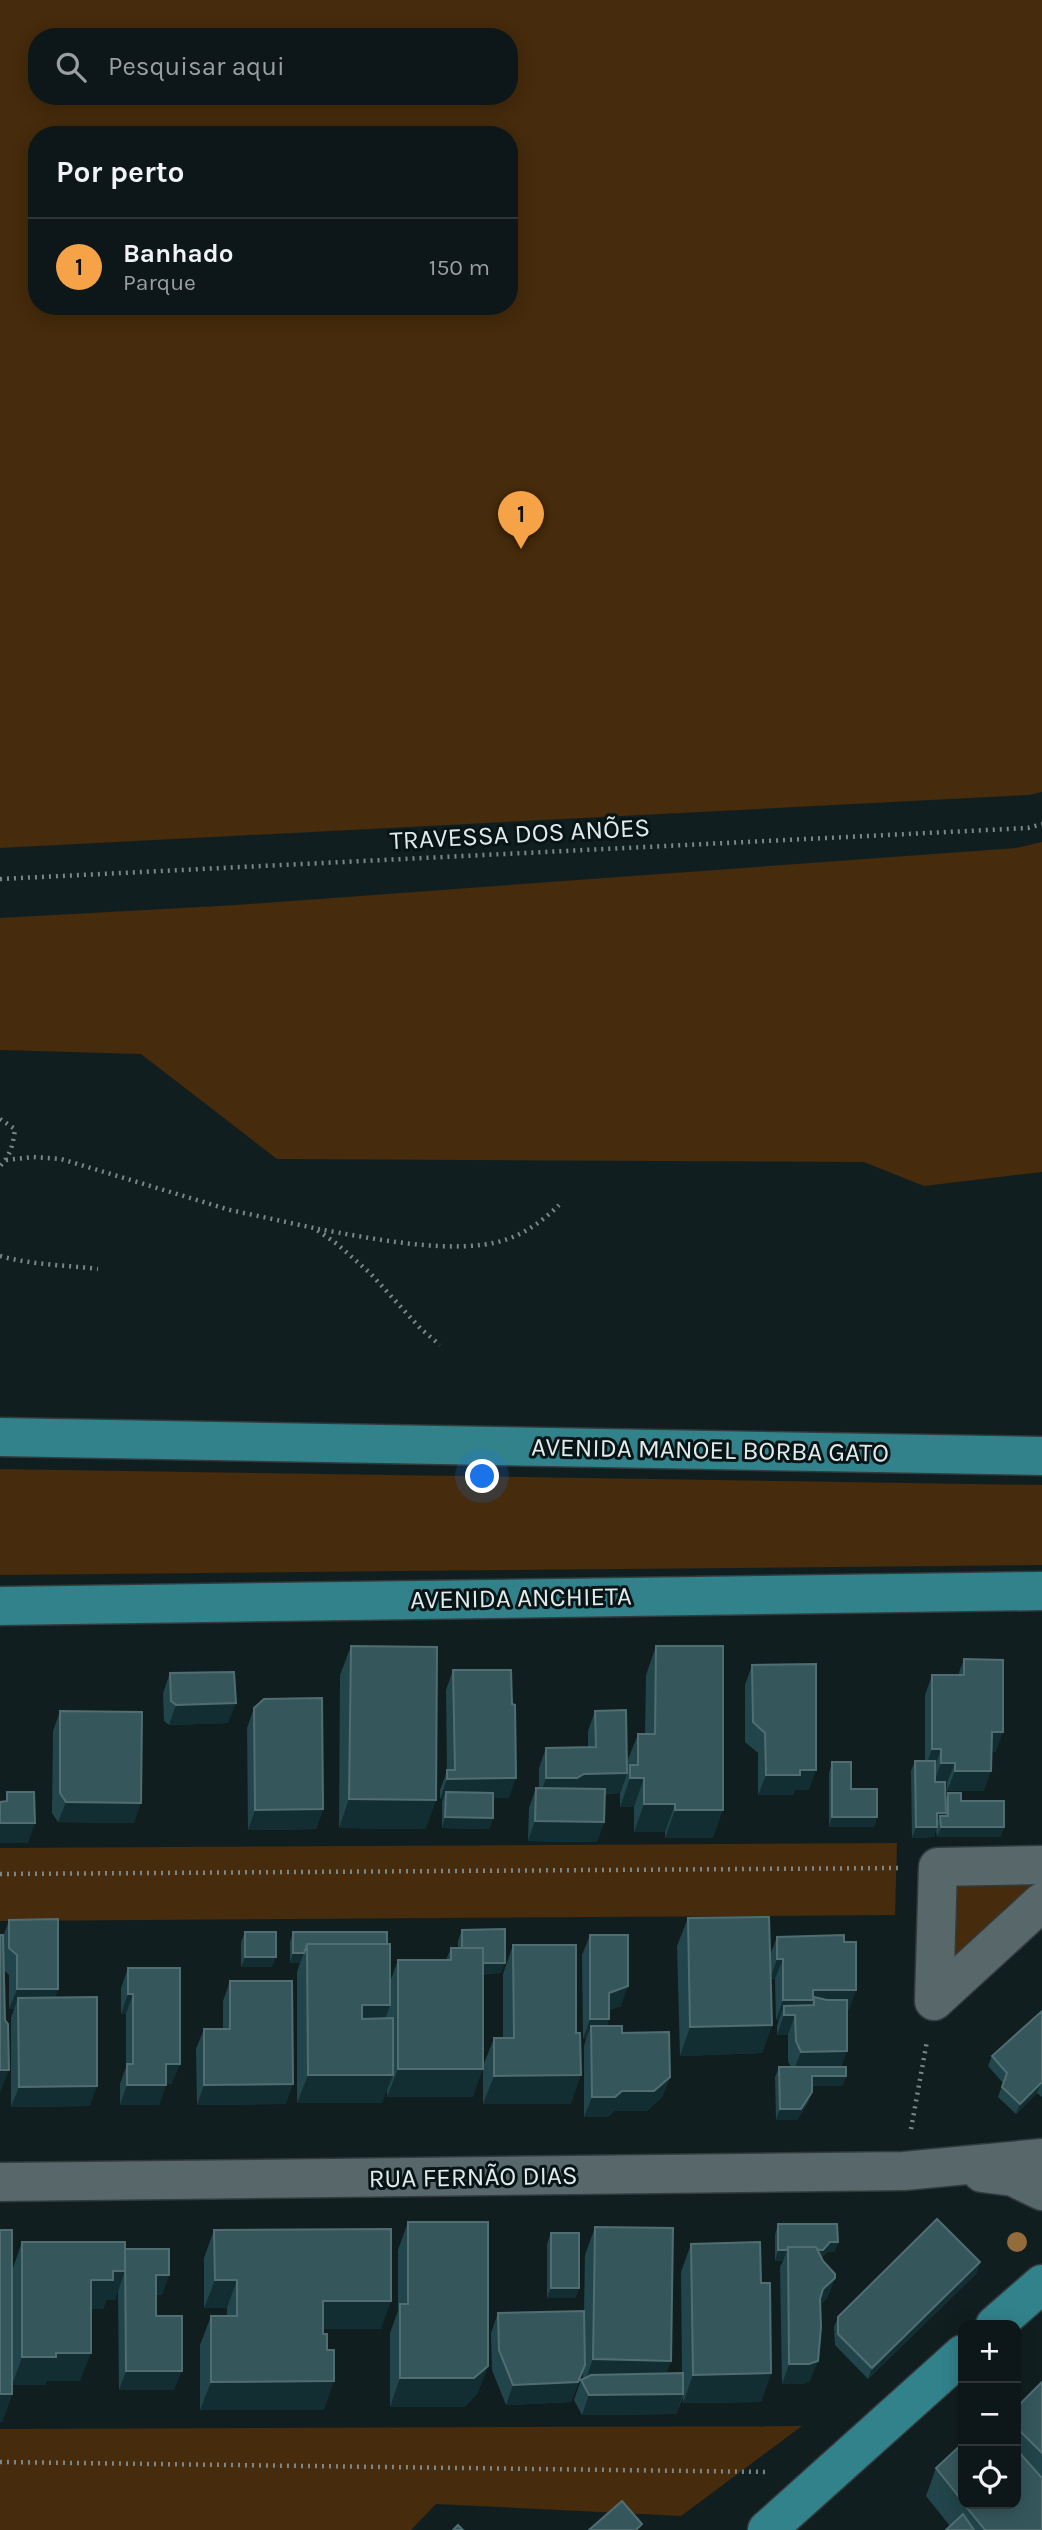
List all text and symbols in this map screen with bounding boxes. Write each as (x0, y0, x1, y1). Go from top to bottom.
search box (28, 28, 518, 105)
icon: search (52, 48, 90, 86)
text: Pesquisar aqui (108, 51, 285, 82)
text: Por perto (56, 154, 185, 190)
text: Banhado (123, 238, 233, 269)
text: 1 (75, 254, 83, 281)
text: 150 m (429, 254, 490, 281)
text: Parque (123, 269, 196, 296)
pin: 1 (498, 491, 544, 549)
street label: TRAVESSA DOS ANÕES (389, 812, 651, 856)
street label: AVENIDA MANOEL BORBA GATO (531, 1431, 889, 1469)
your location (465, 1459, 499, 1493)
street label: AVENIDA ANCHIETA (410, 1581, 632, 1615)
street label: RUA FERNÃO DIAS (368, 2160, 578, 2194)
map controls (958, 2320, 1021, 2509)
button: + (958, 2320, 1021, 2383)
button: − (958, 2383, 1021, 2446)
button: locate (958, 2446, 1021, 2509)

